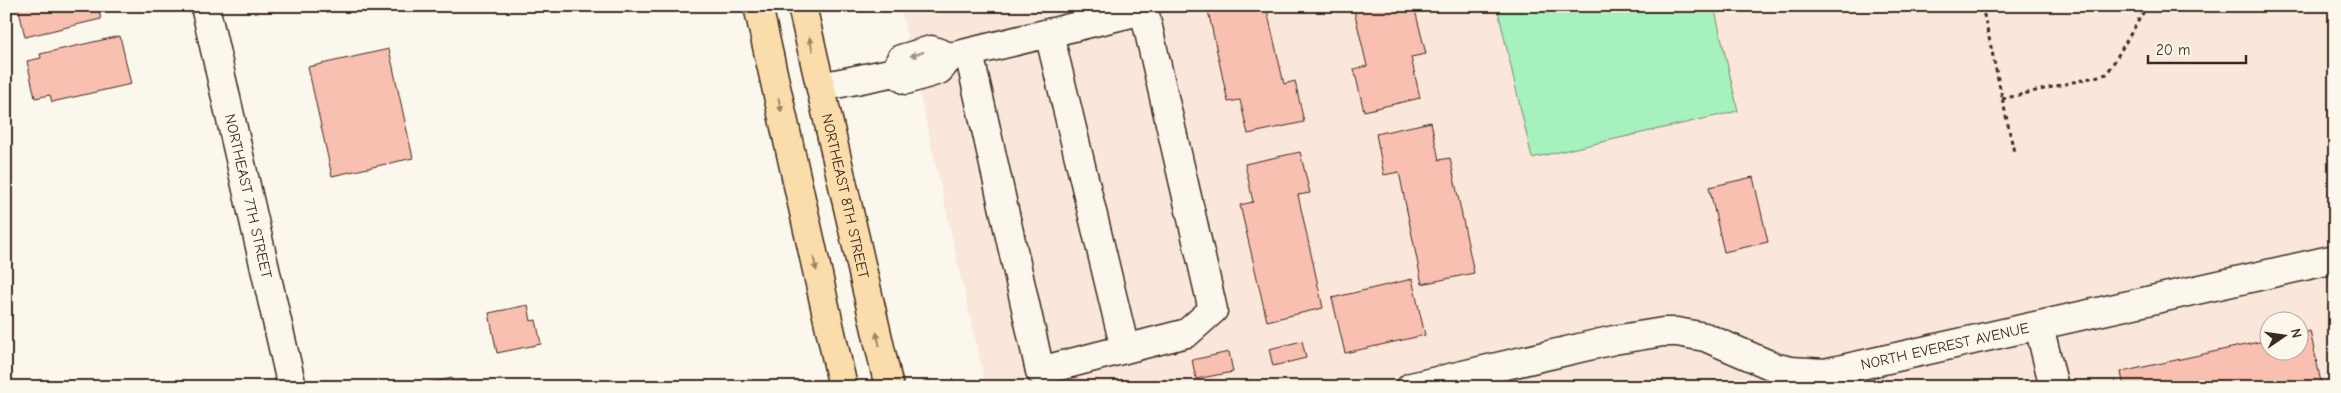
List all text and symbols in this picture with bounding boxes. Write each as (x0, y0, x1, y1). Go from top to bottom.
scale bar (2148, 32, 2246, 64)
one-way arrow (807, 37, 815, 52)
text: 20 m (2156, 41, 2190, 59)
one-way arrow (909, 51, 924, 59)
one-way arrow (776, 98, 784, 113)
street label: NORTHEAST 7TH STREET (221, 112, 276, 280)
street label: NORTHEAST 8TH STREET (818, 112, 873, 280)
one-way arrow (812, 256, 820, 272)
north arrow (2258, 310, 2308, 360)
street label: NORTH EVEREST AVENUE (1859, 319, 2031, 374)
text: N (2287, 327, 2305, 340)
one-way arrow (874, 332, 882, 347)

